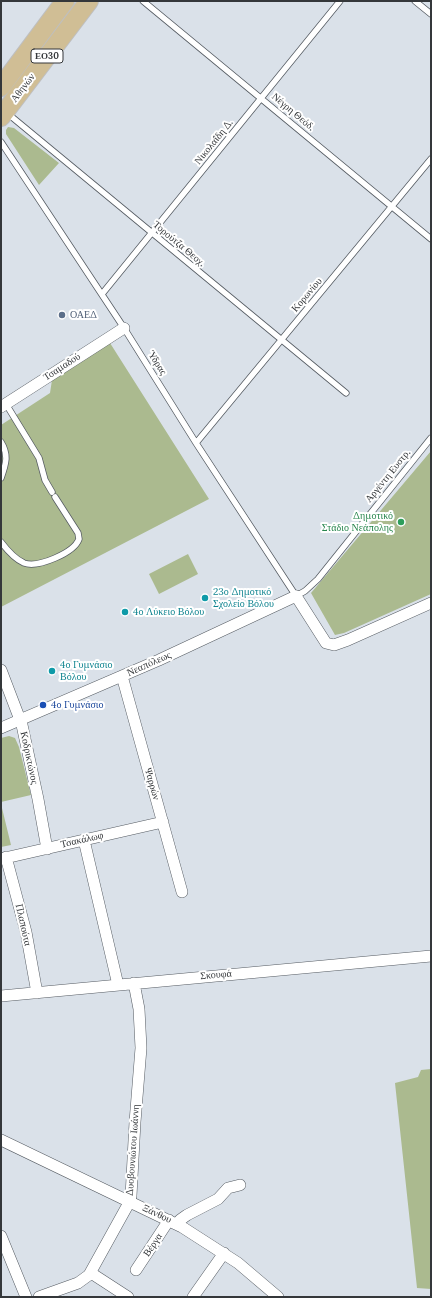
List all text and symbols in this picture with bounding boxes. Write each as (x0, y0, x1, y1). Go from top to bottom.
road number: ΕΟ30 (31, 49, 63, 63)
street label: Αθηνών (8, 71, 38, 105)
street label: Νέγρη Θεόδ. (269, 91, 317, 133)
street label: Νικολαΐδη Δ. (192, 117, 236, 167)
street label: Τορούτζα Θεοχ. (150, 219, 208, 269)
street label: Κορωνίου (289, 275, 325, 315)
place label: ΟΑΕΔ (70, 309, 97, 321)
marker: ΟΑΕΔ (57, 310, 67, 320)
street label: Ύδρας (145, 349, 169, 377)
street label: Τσαμαδού (41, 351, 83, 383)
street label: Αργέντη Ευστρ. (363, 447, 413, 505)
place label: Δημοτικό Στάδιο Νεάπολης (322, 510, 393, 534)
marker: Δημοτικό Στάδιο Νεάπολης (396, 517, 406, 527)
place label: 23ο Δημοτικό Σχολείο Βόλου (213, 586, 274, 610)
marker: 23ο Δημοτικό Σχολείο Βόλου (200, 593, 210, 603)
place label: 4ο Λύκειο Βόλου (133, 606, 204, 618)
marker: 4ο Λύκειο Βόλου (120, 607, 130, 617)
street label: Νεαπόλεως (125, 649, 173, 679)
place label: 4ο Γυμνάσιο Βόλου (60, 659, 112, 682)
marker: 4ο Γυμνάσιο Βόλου (47, 666, 57, 676)
place label: 4ο Γυμνάσιο (51, 699, 103, 711)
marker: 4ο Γυμνάσιο (38, 700, 48, 710)
street label: Κοδρικτώνος (18, 730, 40, 786)
street label: Ψαρρών (142, 766, 162, 802)
street label: Τσακάλωφ (59, 829, 105, 851)
street label: Πλαπούτα (12, 903, 34, 947)
street label: Σκουφά (200, 968, 232, 982)
street label: Δυοβουνιώτου Ιωάννη (124, 1104, 142, 1196)
street label: Ξάνθου (140, 1202, 174, 1226)
street label: Βέργα (141, 1231, 165, 1259)

